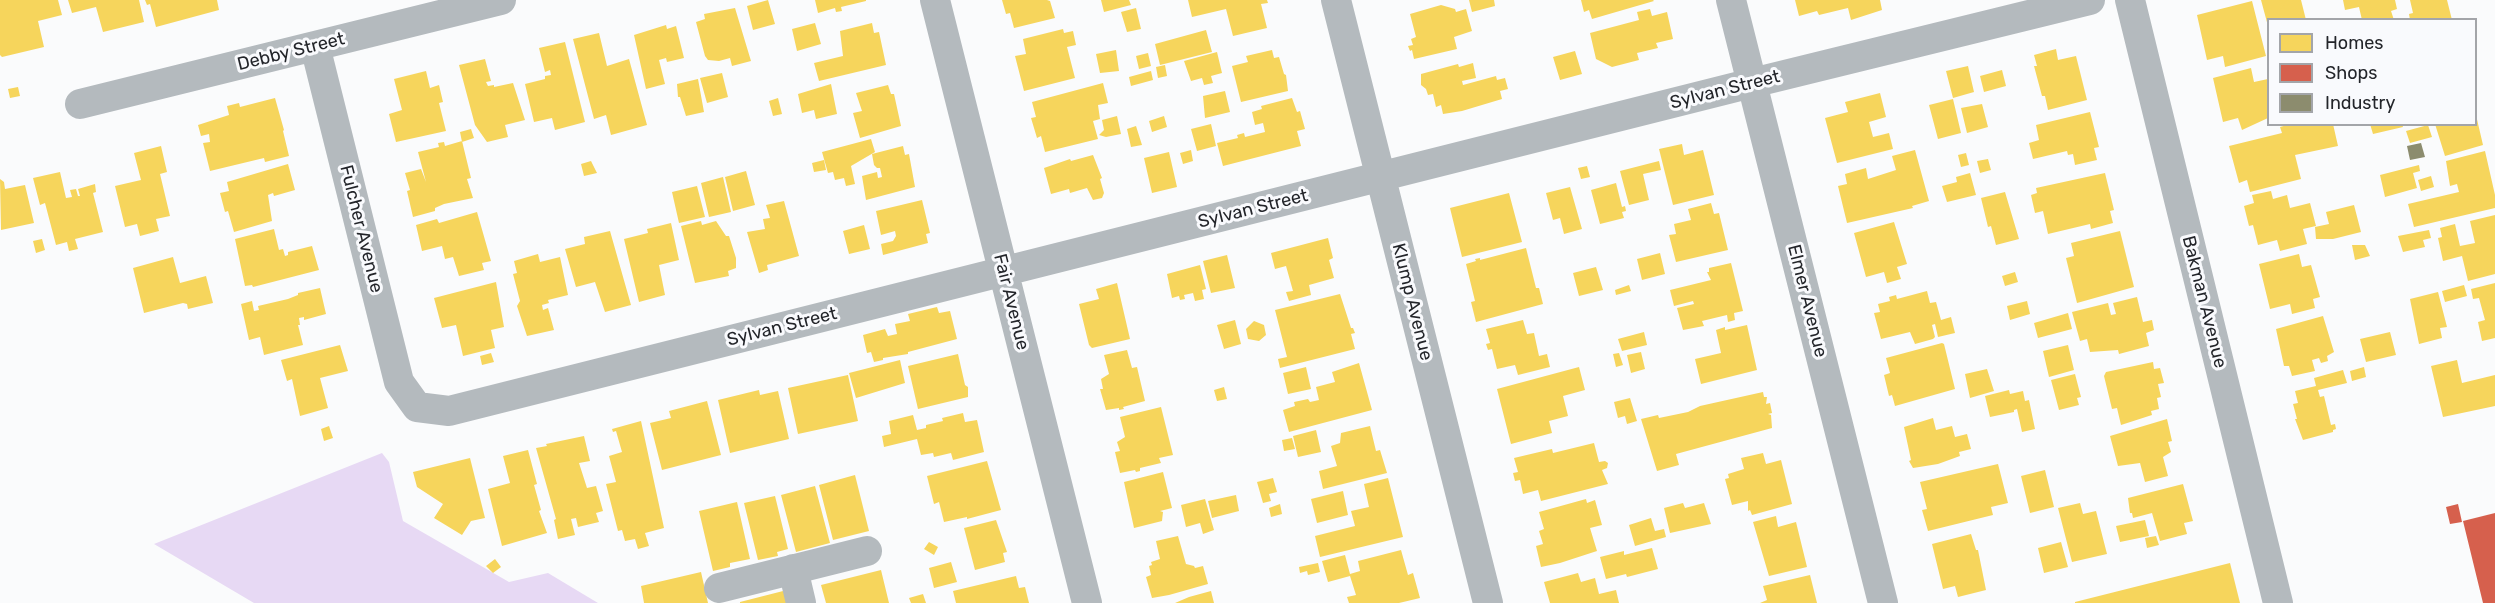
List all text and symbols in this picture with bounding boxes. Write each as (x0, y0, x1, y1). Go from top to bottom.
legend (2267, 18, 2477, 126)
street label: Debby Street (235, 28, 347, 76)
text: Homes (2325, 32, 2383, 54)
text: Shops (2325, 62, 2377, 84)
street label: Sylvan Street (1668, 66, 1782, 114)
text: Industry (2325, 92, 2395, 114)
street label: Fulcher Avenue (335, 163, 387, 295)
street label: Sylvan Street (1196, 185, 1310, 233)
street label: Bakman Avenue (2177, 234, 2231, 370)
street label: Klump Avenue (1387, 241, 1437, 363)
street label: Elmer Avenue (1783, 242, 1831, 360)
street label: Fair Avenue (989, 252, 1033, 352)
street label: Sylvan Street (725, 303, 839, 351)

